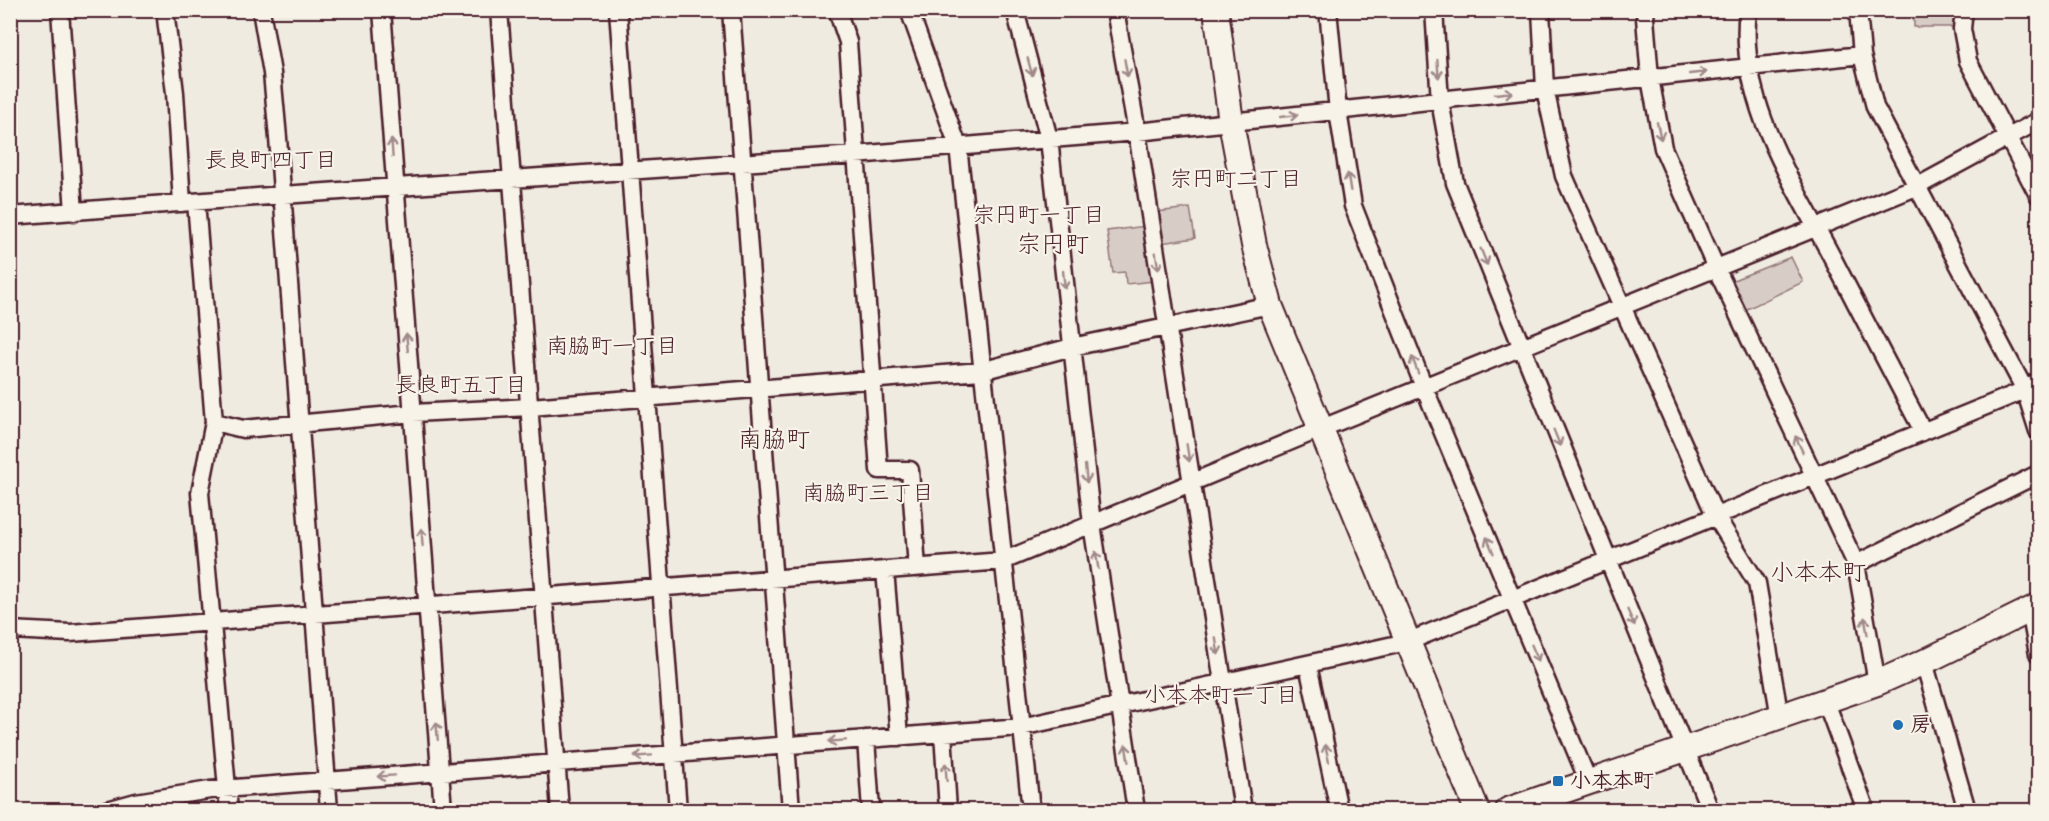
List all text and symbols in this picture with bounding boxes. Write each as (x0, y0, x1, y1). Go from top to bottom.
one-way arrow (1025, 57, 1037, 76)
one-way arrow (1121, 58, 1132, 77)
one-way arrow (1433, 58, 1444, 78)
one-way arrow (1688, 67, 1708, 78)
one-way arrow (1494, 88, 1514, 99)
one-way arrow (1279, 110, 1299, 121)
one-way arrow (1654, 121, 1665, 140)
one-way arrow (386, 138, 397, 158)
district label: 長良町四丁目 (205, 147, 337, 175)
district label: 宗円町二丁目 (1170, 166, 1302, 194)
one-way arrow (1343, 172, 1354, 192)
district label: 宗円町一丁目 (973, 202, 1105, 230)
district label: 宗円町 (1017, 230, 1089, 261)
one-way arrow (1479, 247, 1490, 266)
one-way arrow (1152, 250, 1163, 270)
one-way arrow (1059, 269, 1070, 289)
one-way arrow (401, 333, 412, 353)
district label: 南脇町一丁目 (546, 333, 678, 361)
one-way arrow (1409, 356, 1420, 375)
district label: 長良町五丁目 (395, 372, 527, 400)
district label: 南脇町 (738, 425, 810, 456)
one-way arrow (1552, 428, 1563, 446)
one-way arrow (1793, 436, 1805, 454)
one-way arrow (1183, 443, 1194, 462)
one-way arrow (1081, 463, 1092, 483)
district label: 南脇町三丁目 (802, 480, 934, 508)
one-way arrow (416, 527, 427, 547)
one-way arrow (1484, 536, 1495, 555)
one-way arrow (1092, 551, 1103, 570)
district label: 小本本町 (1770, 558, 1866, 589)
one-way arrow (1626, 608, 1637, 627)
one-way arrow (1861, 616, 1872, 636)
one-way arrow (1212, 635, 1223, 655)
one-way arrow (1530, 643, 1541, 662)
district label: 小本本町一丁目 (1144, 682, 1298, 710)
place label: 房 (1910, 711, 1931, 739)
marker: 房 (1891, 718, 1905, 732)
one-way arrow (431, 722, 442, 742)
one-way arrow (828, 736, 848, 747)
one-way arrow (1121, 743, 1132, 763)
one-way arrow (1321, 744, 1332, 764)
one-way arrow (634, 751, 654, 762)
one-way arrow (940, 762, 951, 782)
place label: 小本本町 (1570, 767, 1654, 795)
one-way arrow (376, 770, 396, 781)
marker: 小本本町 (1551, 774, 1565, 788)

